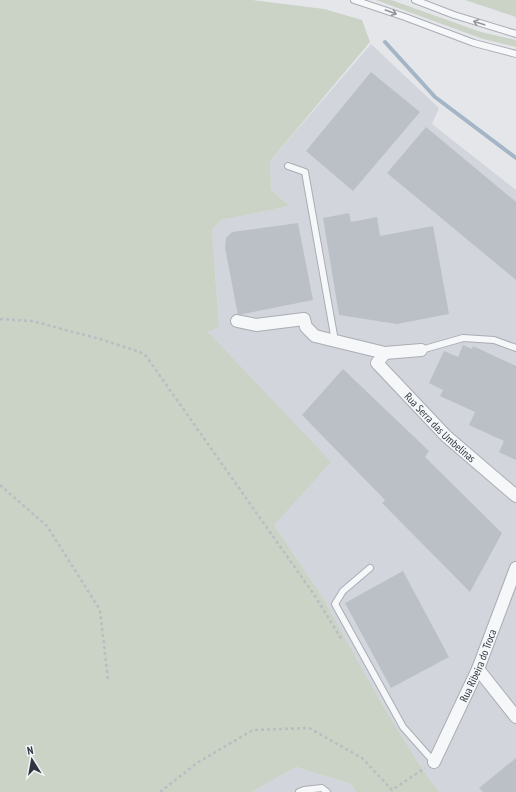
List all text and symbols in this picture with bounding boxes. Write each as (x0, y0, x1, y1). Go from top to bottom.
one-way arrow (385, 9, 398, 16)
one-way arrow (472, 19, 485, 26)
street label: Rua Serra das Umbelinas (401, 389, 479, 465)
street label: Rua Ribeira do Troca (456, 627, 499, 704)
north arrow (12, 740, 52, 780)
text: N (26, 743, 34, 758)

